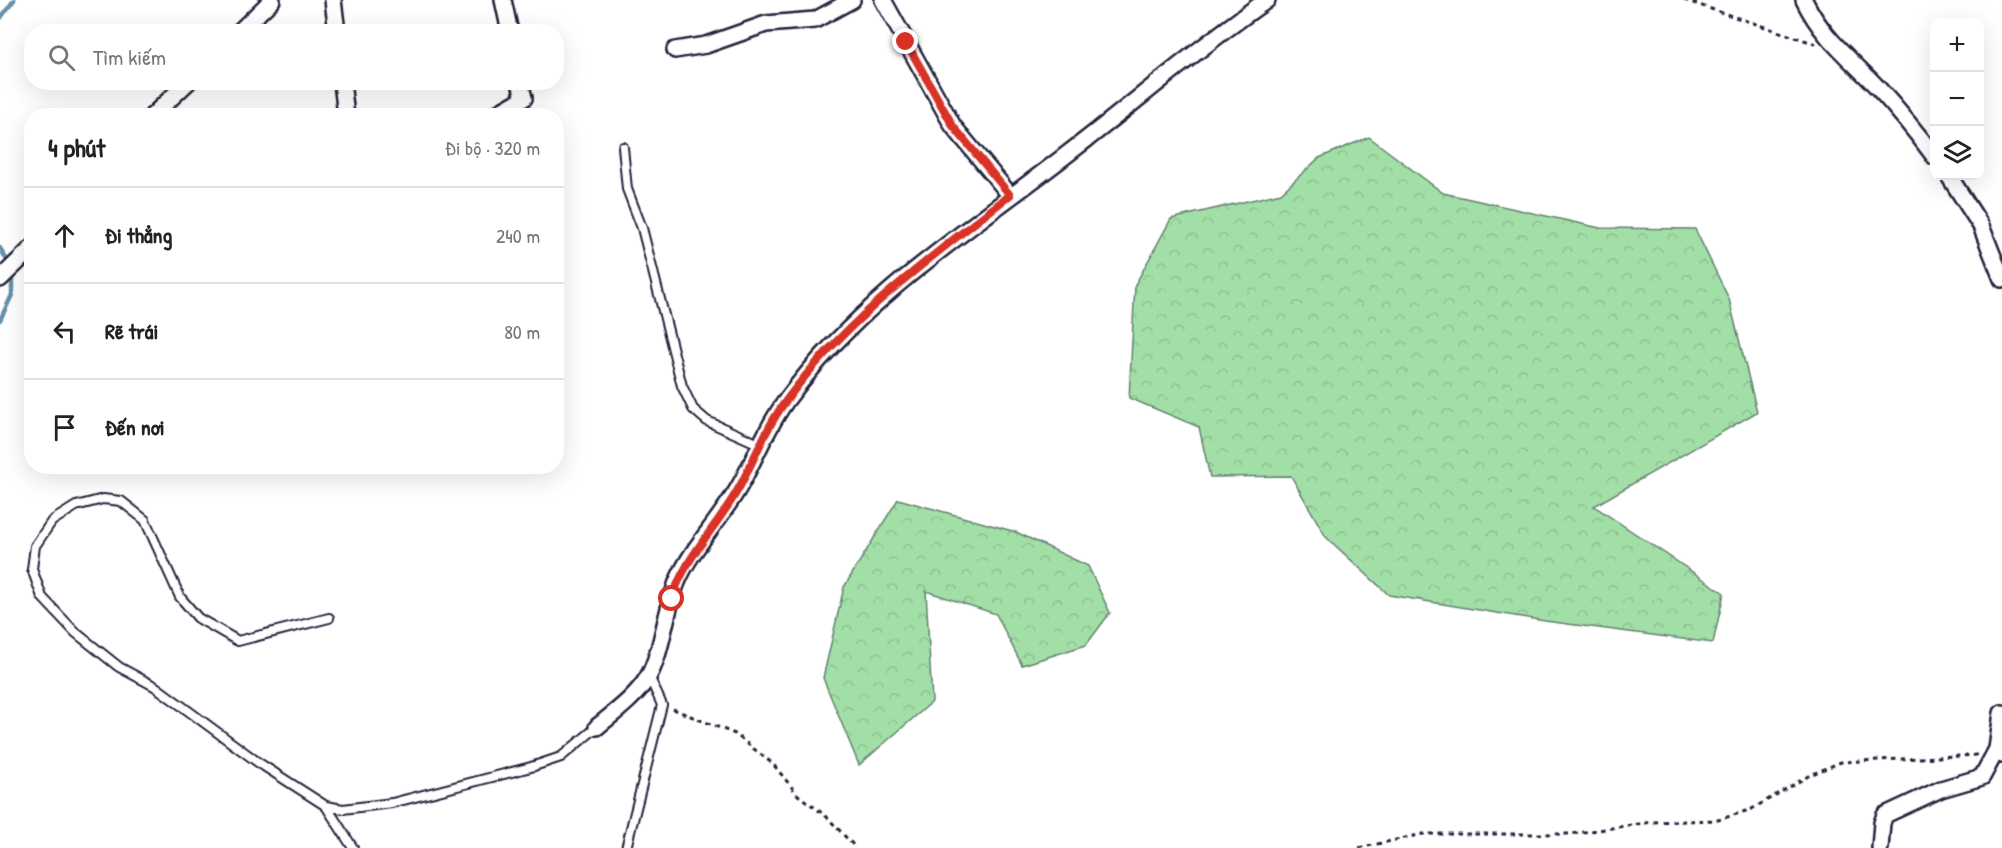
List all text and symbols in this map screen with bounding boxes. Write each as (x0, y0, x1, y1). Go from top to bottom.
map controls (1930, 18, 1984, 180)
button: + (1930, 18, 1984, 72)
search box (24, 24, 564, 90)
route end (892, 28, 918, 54)
icon: search (45, 41, 78, 74)
text: Tìm kiếm (93, 42, 166, 72)
button: − (1930, 72, 1984, 126)
button: layers (1930, 126, 1984, 180)
text: 4 phút (48, 130, 105, 165)
text: Đi bộ · 320 m (445, 134, 540, 161)
icon: ahead (48, 219, 81, 252)
text: Đi thẳng (105, 220, 172, 250)
text: 240 m (496, 222, 540, 249)
icon: left (48, 315, 81, 348)
text: Rẽ trái (105, 316, 158, 346)
text: 80 m (504, 318, 540, 345)
icon: arrive (48, 411, 81, 444)
text: Đến nơi (105, 412, 165, 442)
route start (658, 585, 684, 611)

